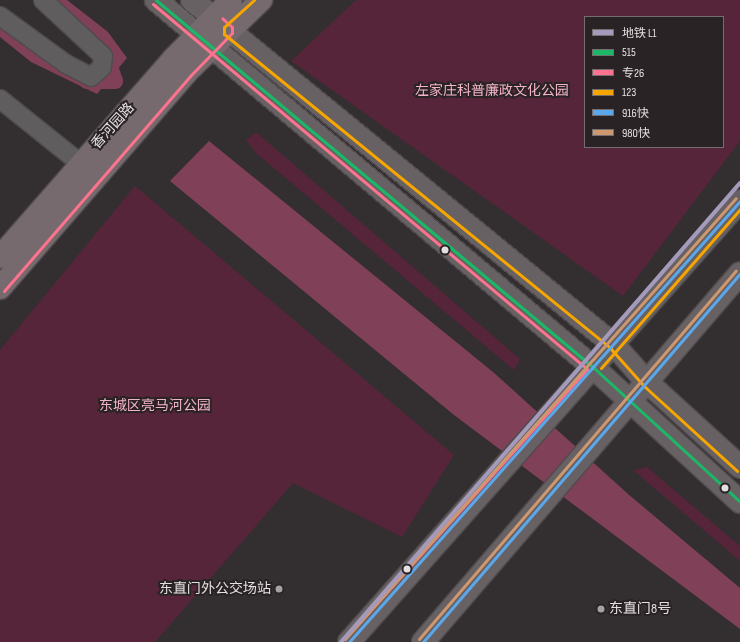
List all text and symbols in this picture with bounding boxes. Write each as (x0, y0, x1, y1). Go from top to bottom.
legend (584, 16, 724, 148)
text: 地铁 L1 (622, 26, 657, 41)
text: 515 (622, 45, 636, 60)
text: 专26 (622, 66, 644, 81)
park label: 左家庄科普廉政文化公园 (415, 83, 569, 99)
text: 123 (622, 85, 636, 100)
street label: 香河园路 (88, 100, 138, 152)
text: 916快 (622, 106, 649, 121)
text: 980快 (622, 126, 650, 141)
unlabelled marker (440, 245, 450, 255)
park label: 东城区亮马河公园 (99, 398, 211, 414)
unlabelled marker (720, 483, 730, 493)
unlabelled marker (402, 564, 412, 574)
place label: 东直门外公交场站 (159, 581, 271, 597)
marker: 东直门外公交场站 (274, 584, 284, 594)
place label: 东直门8号 (609, 601, 671, 617)
marker: 东直门8号 (596, 604, 606, 614)

